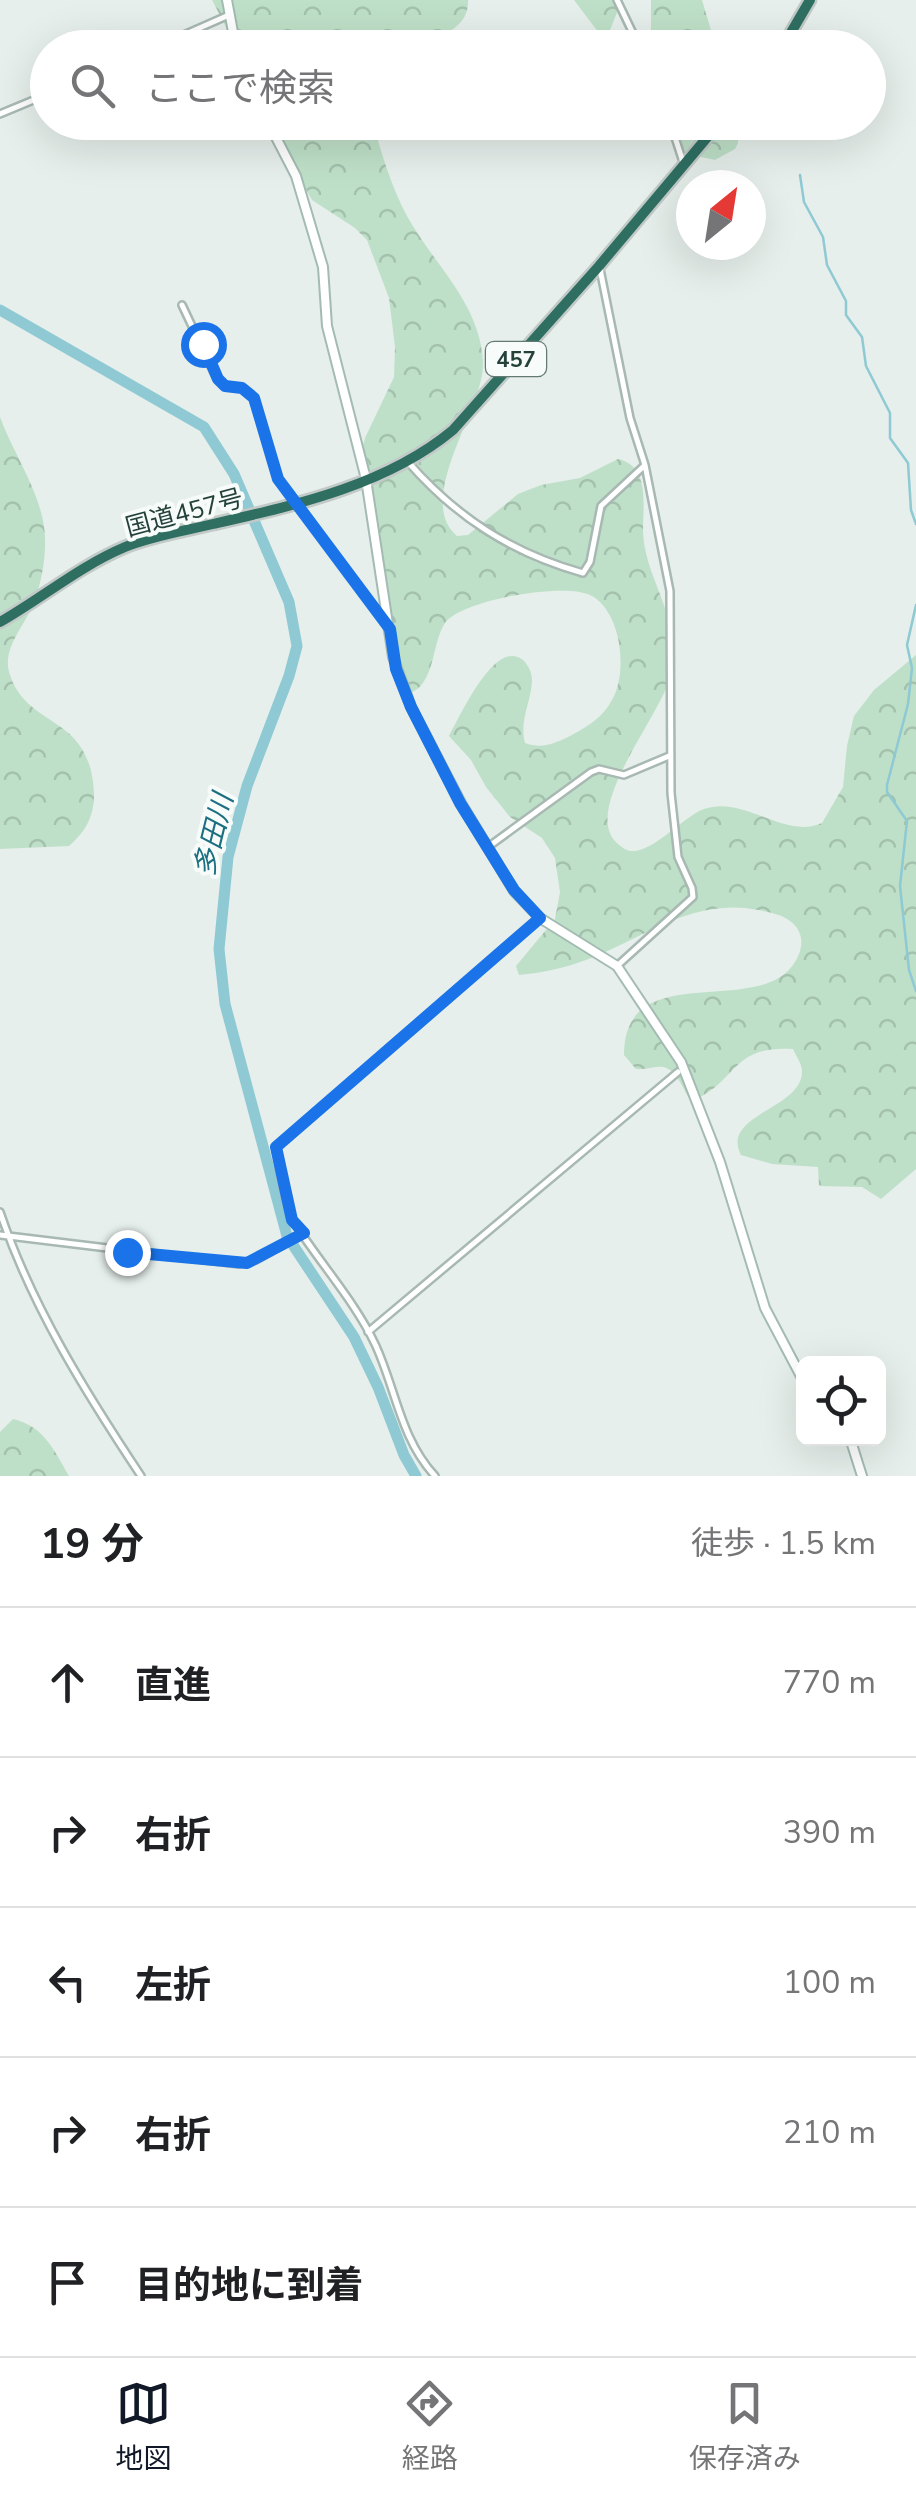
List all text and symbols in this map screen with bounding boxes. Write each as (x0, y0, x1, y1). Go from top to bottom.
search box (30, 30, 886, 140)
icon: search (65, 58, 120, 113)
text: ここで検索 (145, 63, 335, 114)
north arrow (676, 170, 766, 260)
route start (181, 322, 227, 368)
road number: 457 (486, 342, 546, 376)
street label: 国道457号 (122, 481, 247, 545)
water label: 多田川 (185, 787, 243, 881)
route end (105, 1230, 151, 1276)
map controls (796, 1356, 886, 1446)
button: locate (796, 1356, 886, 1446)
text: 19 分 (40, 1516, 144, 1573)
text: 徒歩 · 1.5 km (691, 1522, 876, 1565)
icon: ahead (40, 1655, 95, 1710)
text: 直進 (135, 1660, 211, 1711)
text: 770 m (783, 1661, 876, 1704)
icon: right (40, 1805, 95, 1860)
text: 右折 (135, 1810, 211, 1861)
text: 390 m (783, 1811, 876, 1854)
icon: left (40, 1955, 95, 2010)
text: 左折 (135, 1960, 211, 2011)
text: 100 m (783, 1961, 876, 2004)
icon: right (40, 2105, 95, 2160)
text: 右折 (135, 2110, 211, 2161)
text: 210 m (783, 2111, 876, 2154)
icon: arrive (40, 2255, 95, 2310)
text: 目的地に到着 (135, 2260, 363, 2311)
tab: 地図 (115, 2376, 171, 2478)
tab: 経路 (402, 2376, 458, 2478)
tab: 保存済み (689, 2376, 801, 2478)

